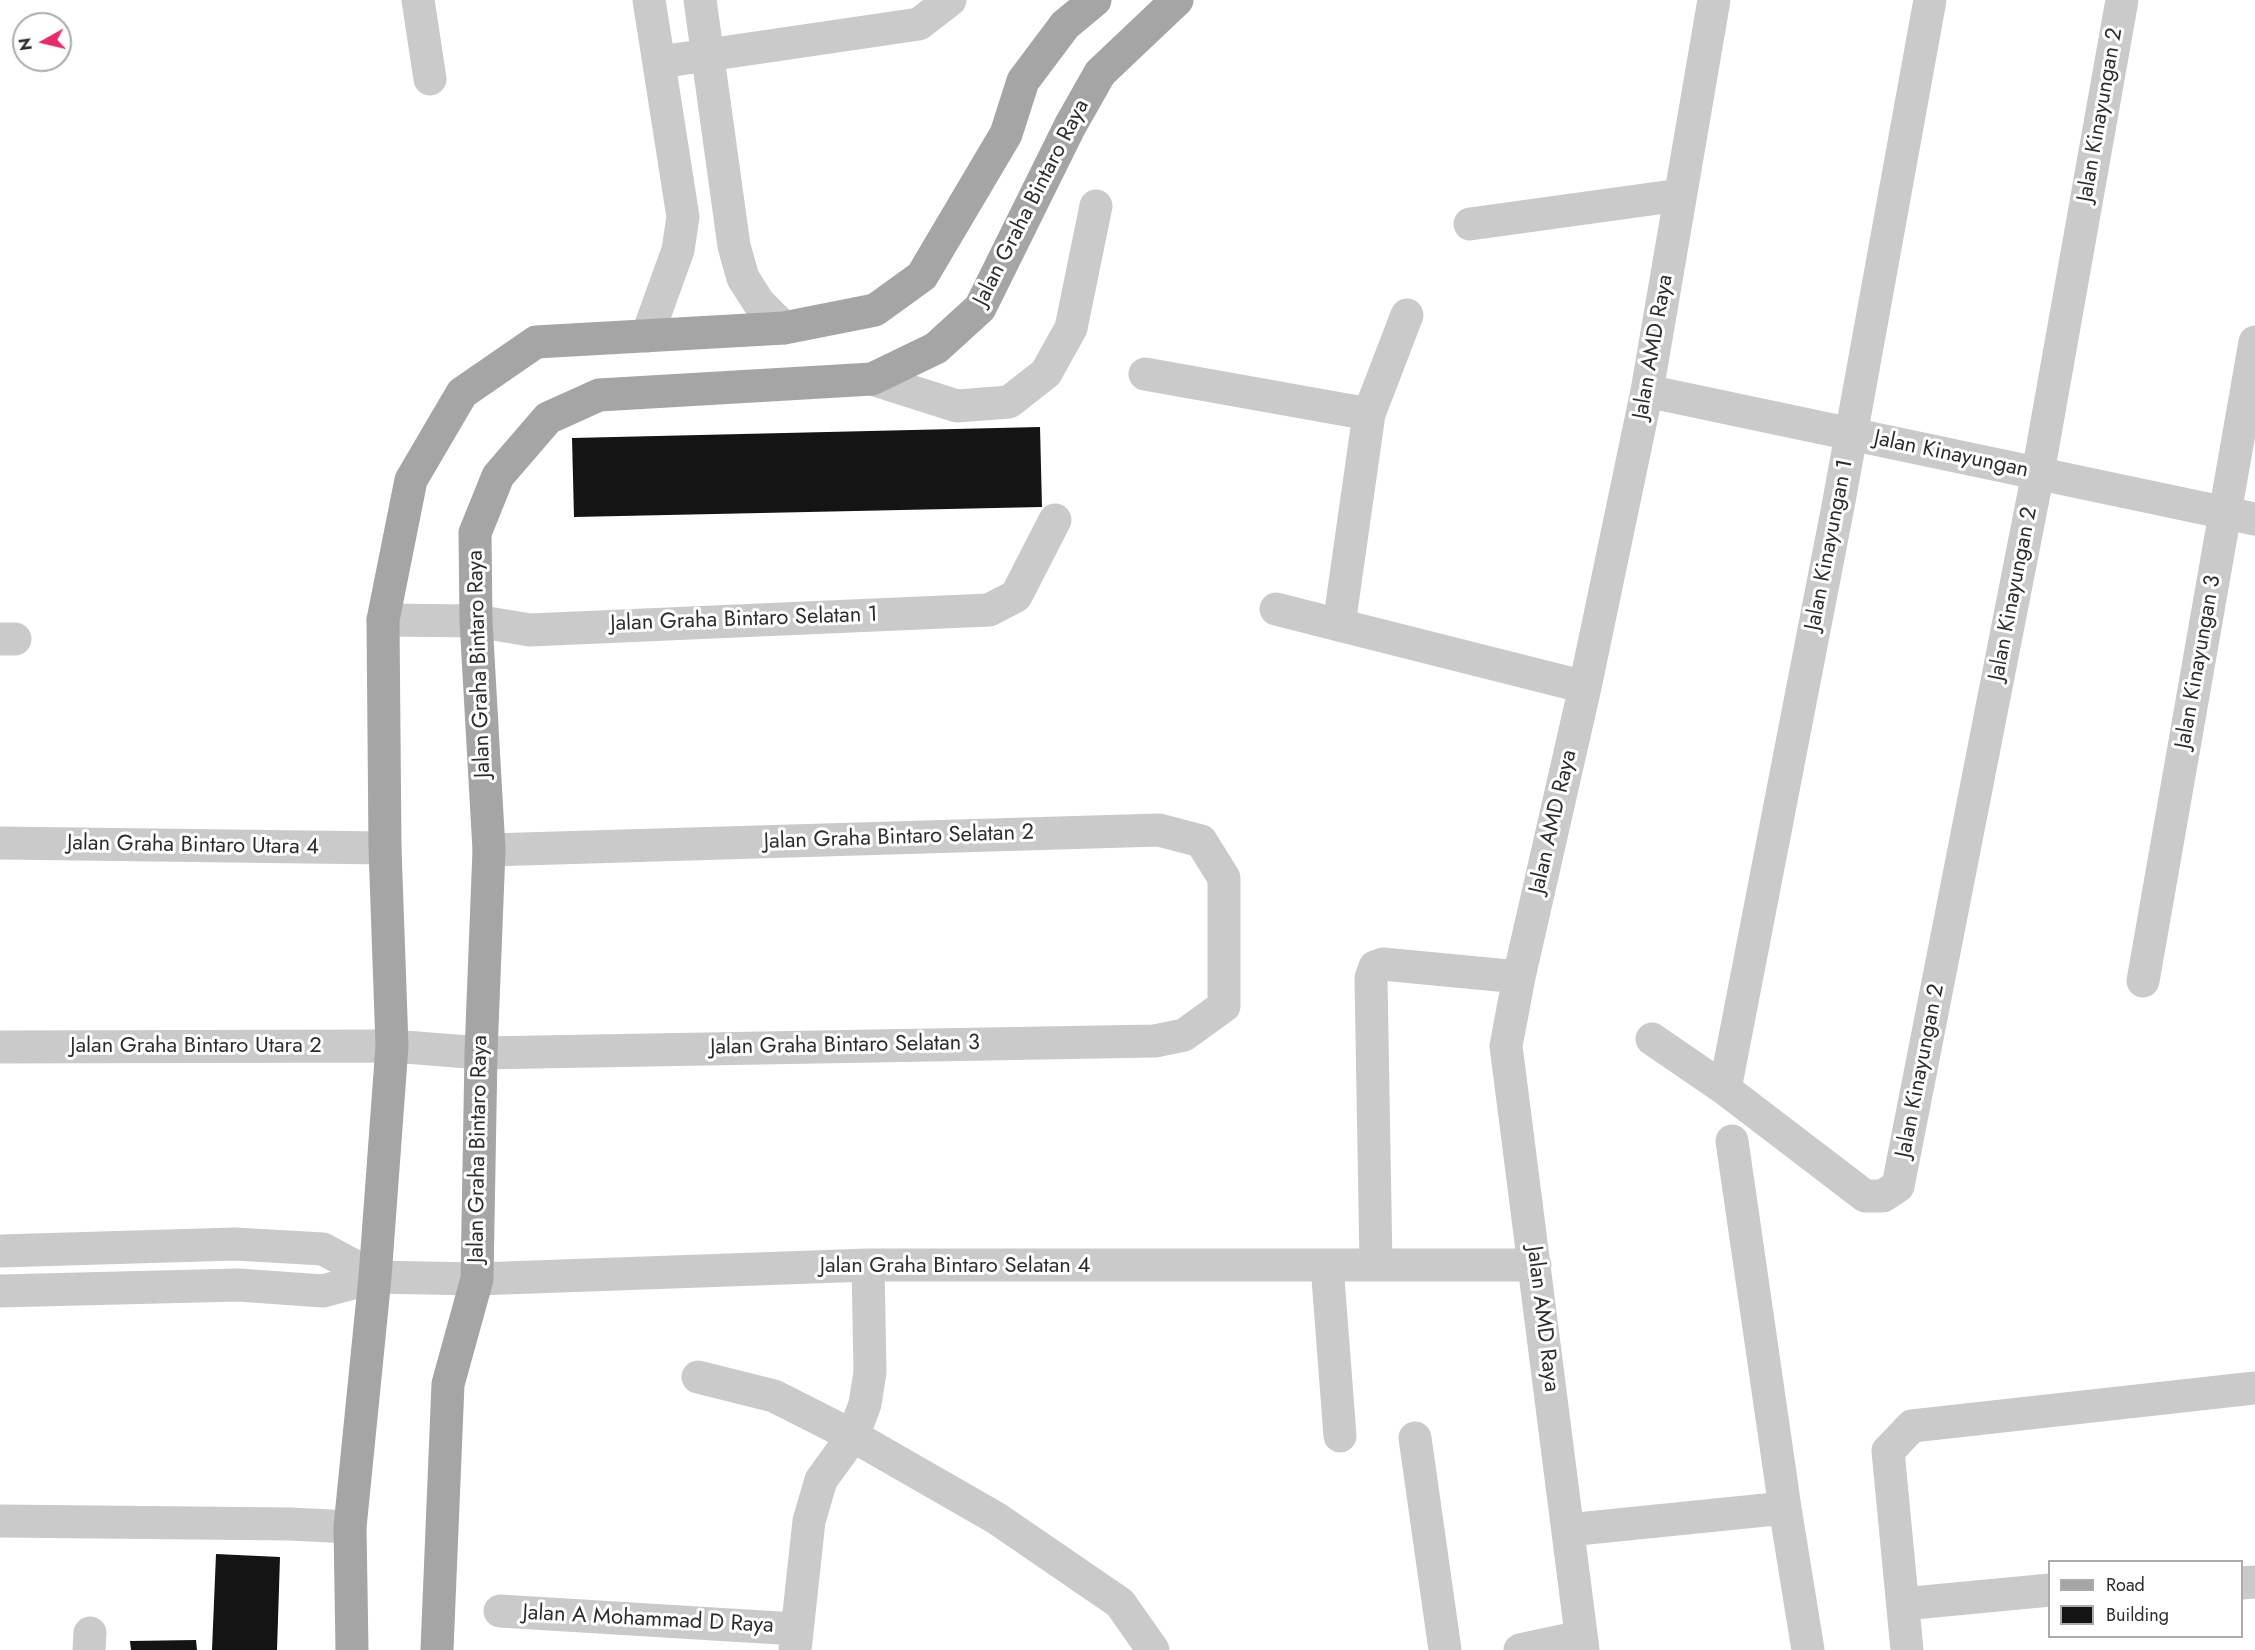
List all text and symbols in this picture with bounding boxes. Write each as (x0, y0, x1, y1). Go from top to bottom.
north arrow (12, 12, 72, 72)
street label: Jalan Kinayungan 2 (2073, 26, 2129, 204)
text: N (13, 36, 38, 52)
street label: Jalan Graha Bintaro Raya (969, 95, 1095, 311)
street label: Jalan AMD Raya (1628, 273, 1680, 421)
street label: Jalan Kinayungan (1871, 426, 2031, 484)
street label: Jalan Kinayungan 1 (1800, 457, 1860, 633)
street label: Jalan Kinayungan 2 (1984, 505, 2044, 683)
street label: Jalan Graha Bintaro Raya (463, 550, 497, 778)
street label: Jalan Kinayungan 3 (2171, 573, 2227, 751)
street label: Jalan Graha Bintaro Selatan 1 (610, 602, 878, 638)
street label: Jalan AMD Raya (1525, 748, 1583, 896)
street label: Jalan Graha Bintaro Selatan 2 (763, 820, 1035, 856)
street label: Jalan Graha Bintaro Utara 4 (67, 831, 319, 861)
street label: Jalan Kinayungan 2 (1891, 982, 1951, 1160)
street label: Jalan Graha Bintaro Selatan 3 (710, 1030, 980, 1062)
street label: Jalan Graha Bintaro Utara 2 (70, 1034, 322, 1060)
street label: Jalan Graha Bintaro Raya (464, 1035, 494, 1263)
street label: Jalan AMD Raya (1520, 1245, 1564, 1393)
street label: Jalan Graha Bintaro Selatan 4 (820, 1254, 1090, 1280)
legend (2048, 1560, 2243, 1638)
text: Road (2106, 1572, 2145, 1598)
street label: Jalan A Mohammad D Raya (522, 1600, 774, 1640)
text: Building (2106, 1602, 2169, 1628)

